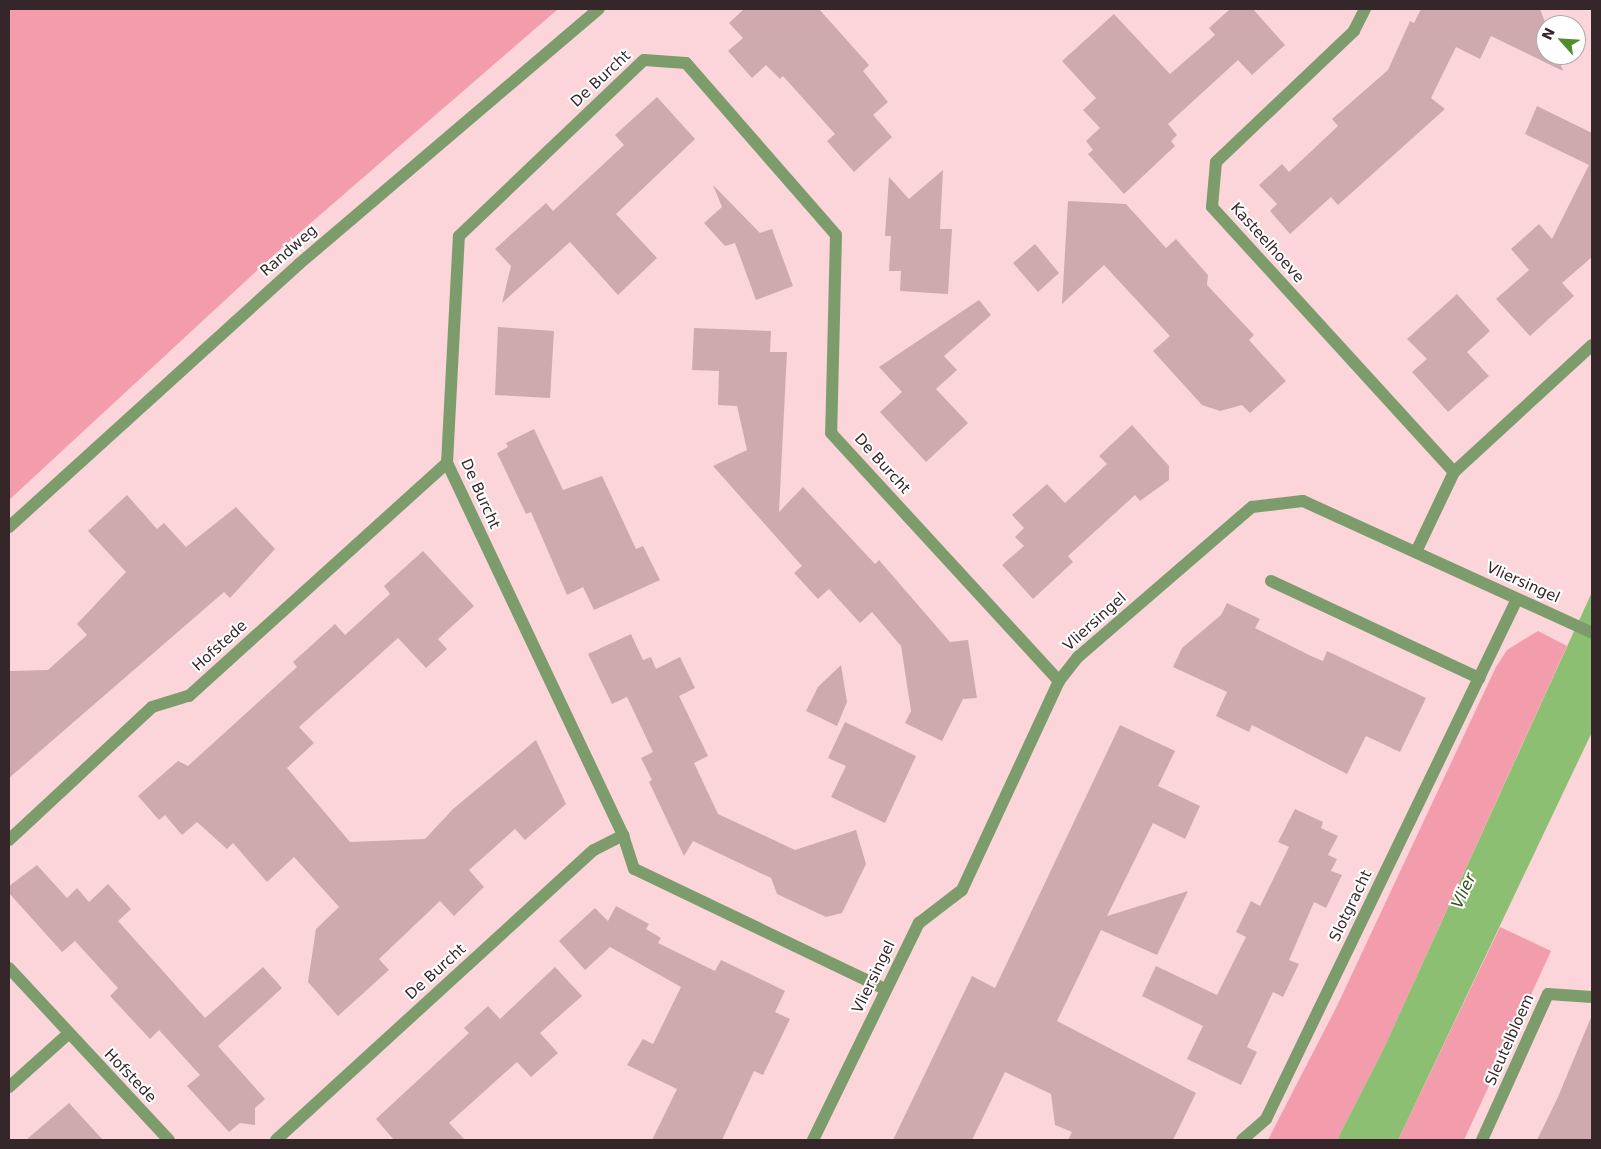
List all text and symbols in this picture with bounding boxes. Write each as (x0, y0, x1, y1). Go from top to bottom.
north arrow (1536, 15, 1586, 65)
text: N (1539, 25, 1558, 43)
street label: De Burcht (568, 47, 634, 111)
street label: Kasteelhoeve (1226, 199, 1308, 287)
street label: Randweg (257, 221, 321, 281)
street label: De Burcht (850, 430, 914, 498)
street label: De Burcht (457, 456, 503, 532)
street label: Vliersingel (1484, 559, 1562, 607)
street label: Vliersingel (1060, 589, 1130, 655)
street label: Hofstede (189, 617, 251, 675)
street label: Slotgracht (1326, 867, 1376, 945)
water label: Vlier (1448, 871, 1480, 911)
street label: Vliersingel (849, 938, 899, 1016)
street label: De Burcht (402, 940, 470, 1004)
street label: Sleutelbloem (1482, 991, 1538, 1089)
street label: Hofstede (100, 1046, 160, 1106)

